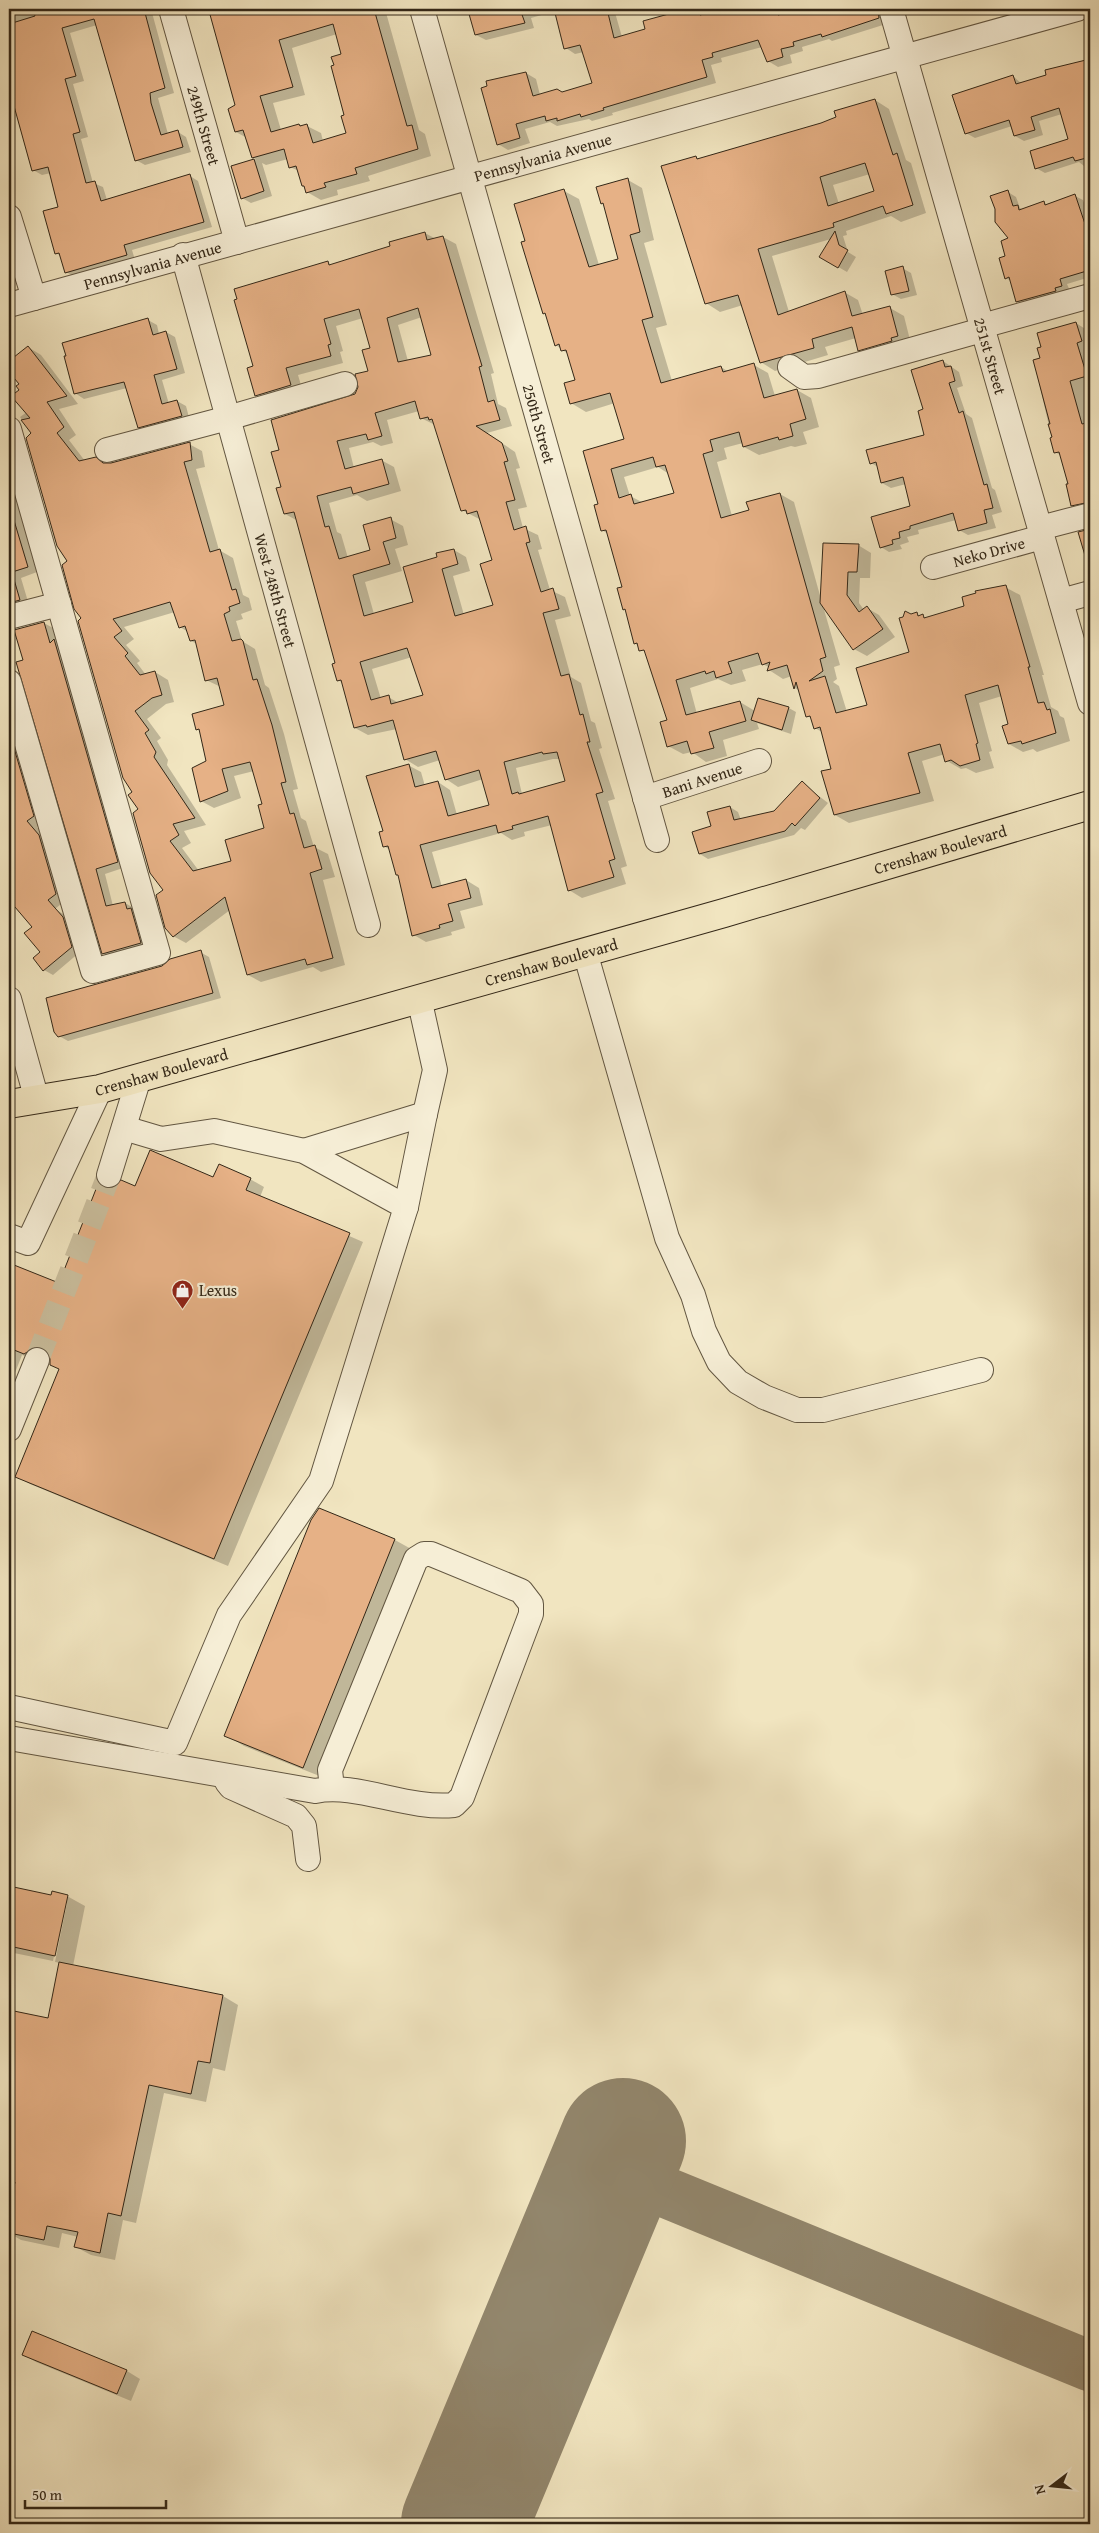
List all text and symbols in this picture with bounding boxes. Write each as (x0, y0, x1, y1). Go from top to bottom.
street label: 249th Street (181, 83, 227, 168)
street label: Pennsylvania Avenue (471, 127, 614, 188)
street label: Pennsylvania Avenue (81, 235, 224, 296)
street label: 251st Street (968, 315, 1013, 398)
street label: 250th Street (517, 381, 562, 467)
street label: West 248th Street (248, 530, 303, 651)
street label: Neko Drive (950, 530, 1027, 573)
street label: Bani Avenue (659, 755, 745, 804)
street label: Crenshaw Boulevard (871, 818, 1010, 880)
street label: Crenshaw Boulevard (482, 931, 621, 992)
street label: Crenshaw Boulevard (93, 1041, 231, 1102)
shop icon: Lexus (171, 1278, 195, 1309)
place label: Lexus (199, 1278, 237, 1302)
north arrow (1026, 2460, 1076, 2510)
scale bar (25, 2478, 166, 2510)
text: N (1028, 2482, 1050, 2497)
text: 50 m (32, 2484, 63, 2505)

